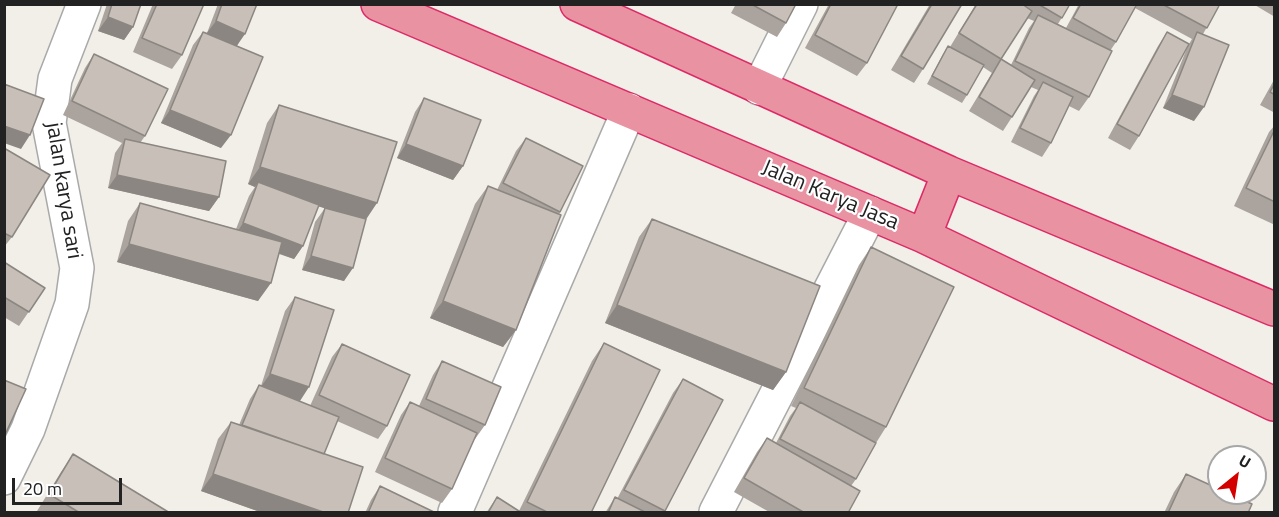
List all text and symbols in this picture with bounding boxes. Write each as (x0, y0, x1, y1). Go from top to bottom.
street label: jalan karya sari (39, 121, 87, 261)
street label: Jalan Karya Jasa (758, 155, 902, 237)
north arrow (1207, 445, 1267, 505)
text: U (1234, 448, 1256, 474)
scale bar (15, 466, 124, 504)
text: 20 m (23, 475, 62, 502)

